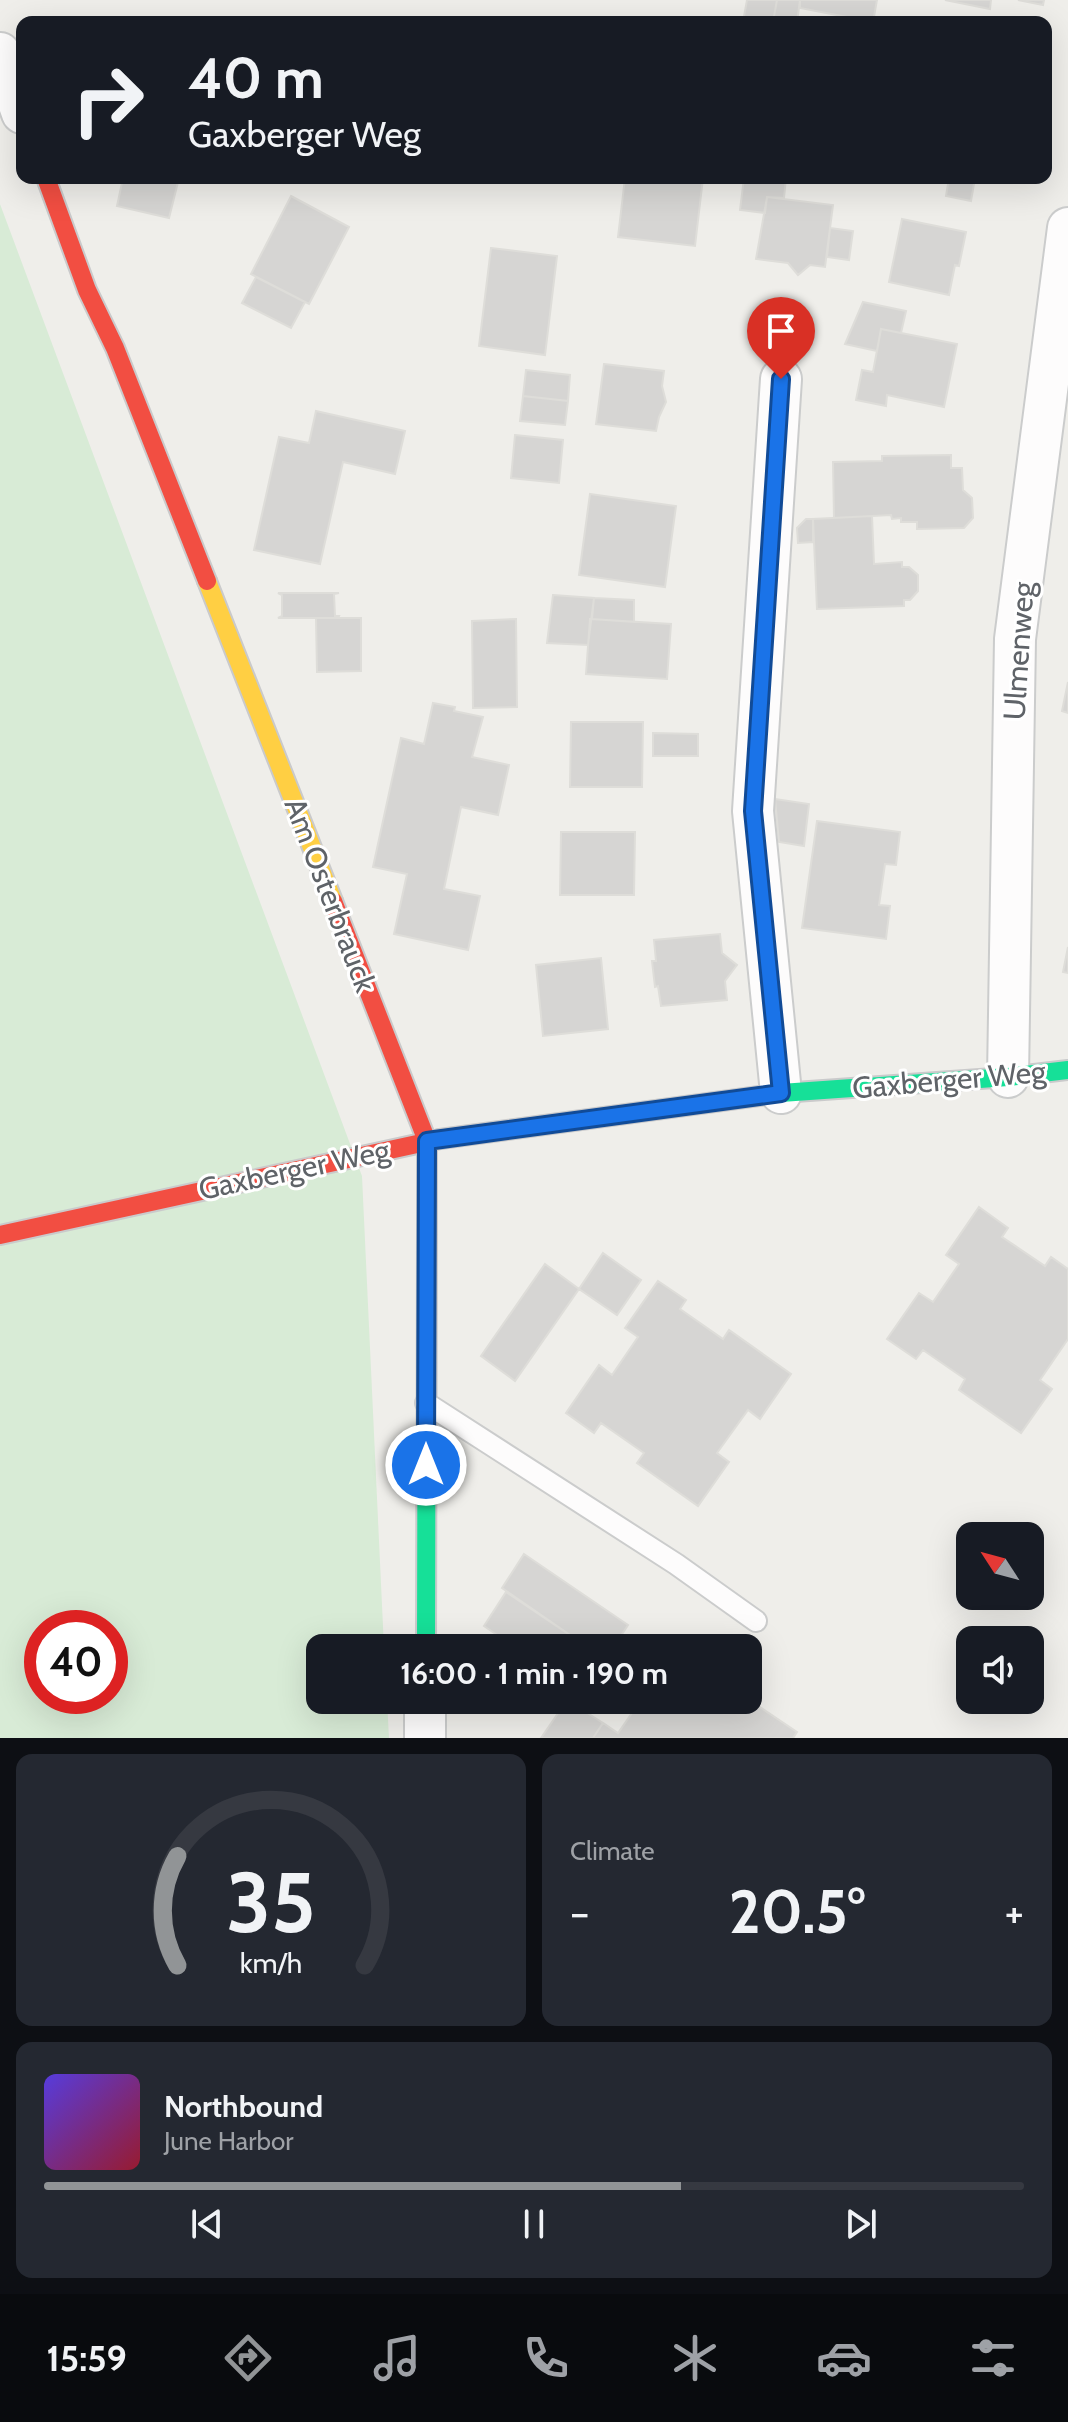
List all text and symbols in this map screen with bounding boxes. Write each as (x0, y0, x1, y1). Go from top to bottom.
text: 40 m (188, 44, 324, 112)
icon: right (56, 48, 160, 152)
text: Gaxberger Weg (188, 112, 421, 156)
pin (747, 297, 815, 379)
icon: arrive (759, 309, 803, 353)
street label: Ulmenweg (995, 580, 1042, 721)
street label: Am Osterbrauck (276, 793, 385, 998)
street label: Gaxberger Weg (851, 1053, 1048, 1106)
street label: Gaxberger Weg (195, 1131, 394, 1208)
position arrow (384, 1423, 468, 1507)
north arrow (956, 1522, 1044, 1610)
map controls (956, 1522, 1044, 1714)
speed limit sign: 40 (24, 1610, 128, 1714)
button: sound (956, 1626, 1044, 1714)
text: 16:00 · 1 min · 190 m (400, 1655, 668, 1692)
text: Climate (570, 1835, 655, 1867)
text: 35 (226, 1852, 316, 1953)
text: 20.5° (729, 1875, 865, 1948)
text: − (570, 1886, 589, 1939)
text: + (1005, 1886, 1024, 1939)
text: km/h (240, 1945, 302, 1980)
text: Northbound (164, 2088, 323, 2125)
text: June Harbor (164, 2125, 293, 2157)
icon: previous (185, 2202, 229, 2246)
icon: pause (512, 2202, 556, 2246)
icon: next (839, 2202, 883, 2246)
icon: directions (220, 2330, 276, 2386)
icon: music (369, 2330, 425, 2386)
icon: phone (518, 2330, 574, 2386)
icon: climate (667, 2330, 723, 2386)
icon: car (816, 2330, 872, 2386)
icon: filters (965, 2330, 1021, 2386)
text: 15:59 (47, 2336, 127, 2380)

